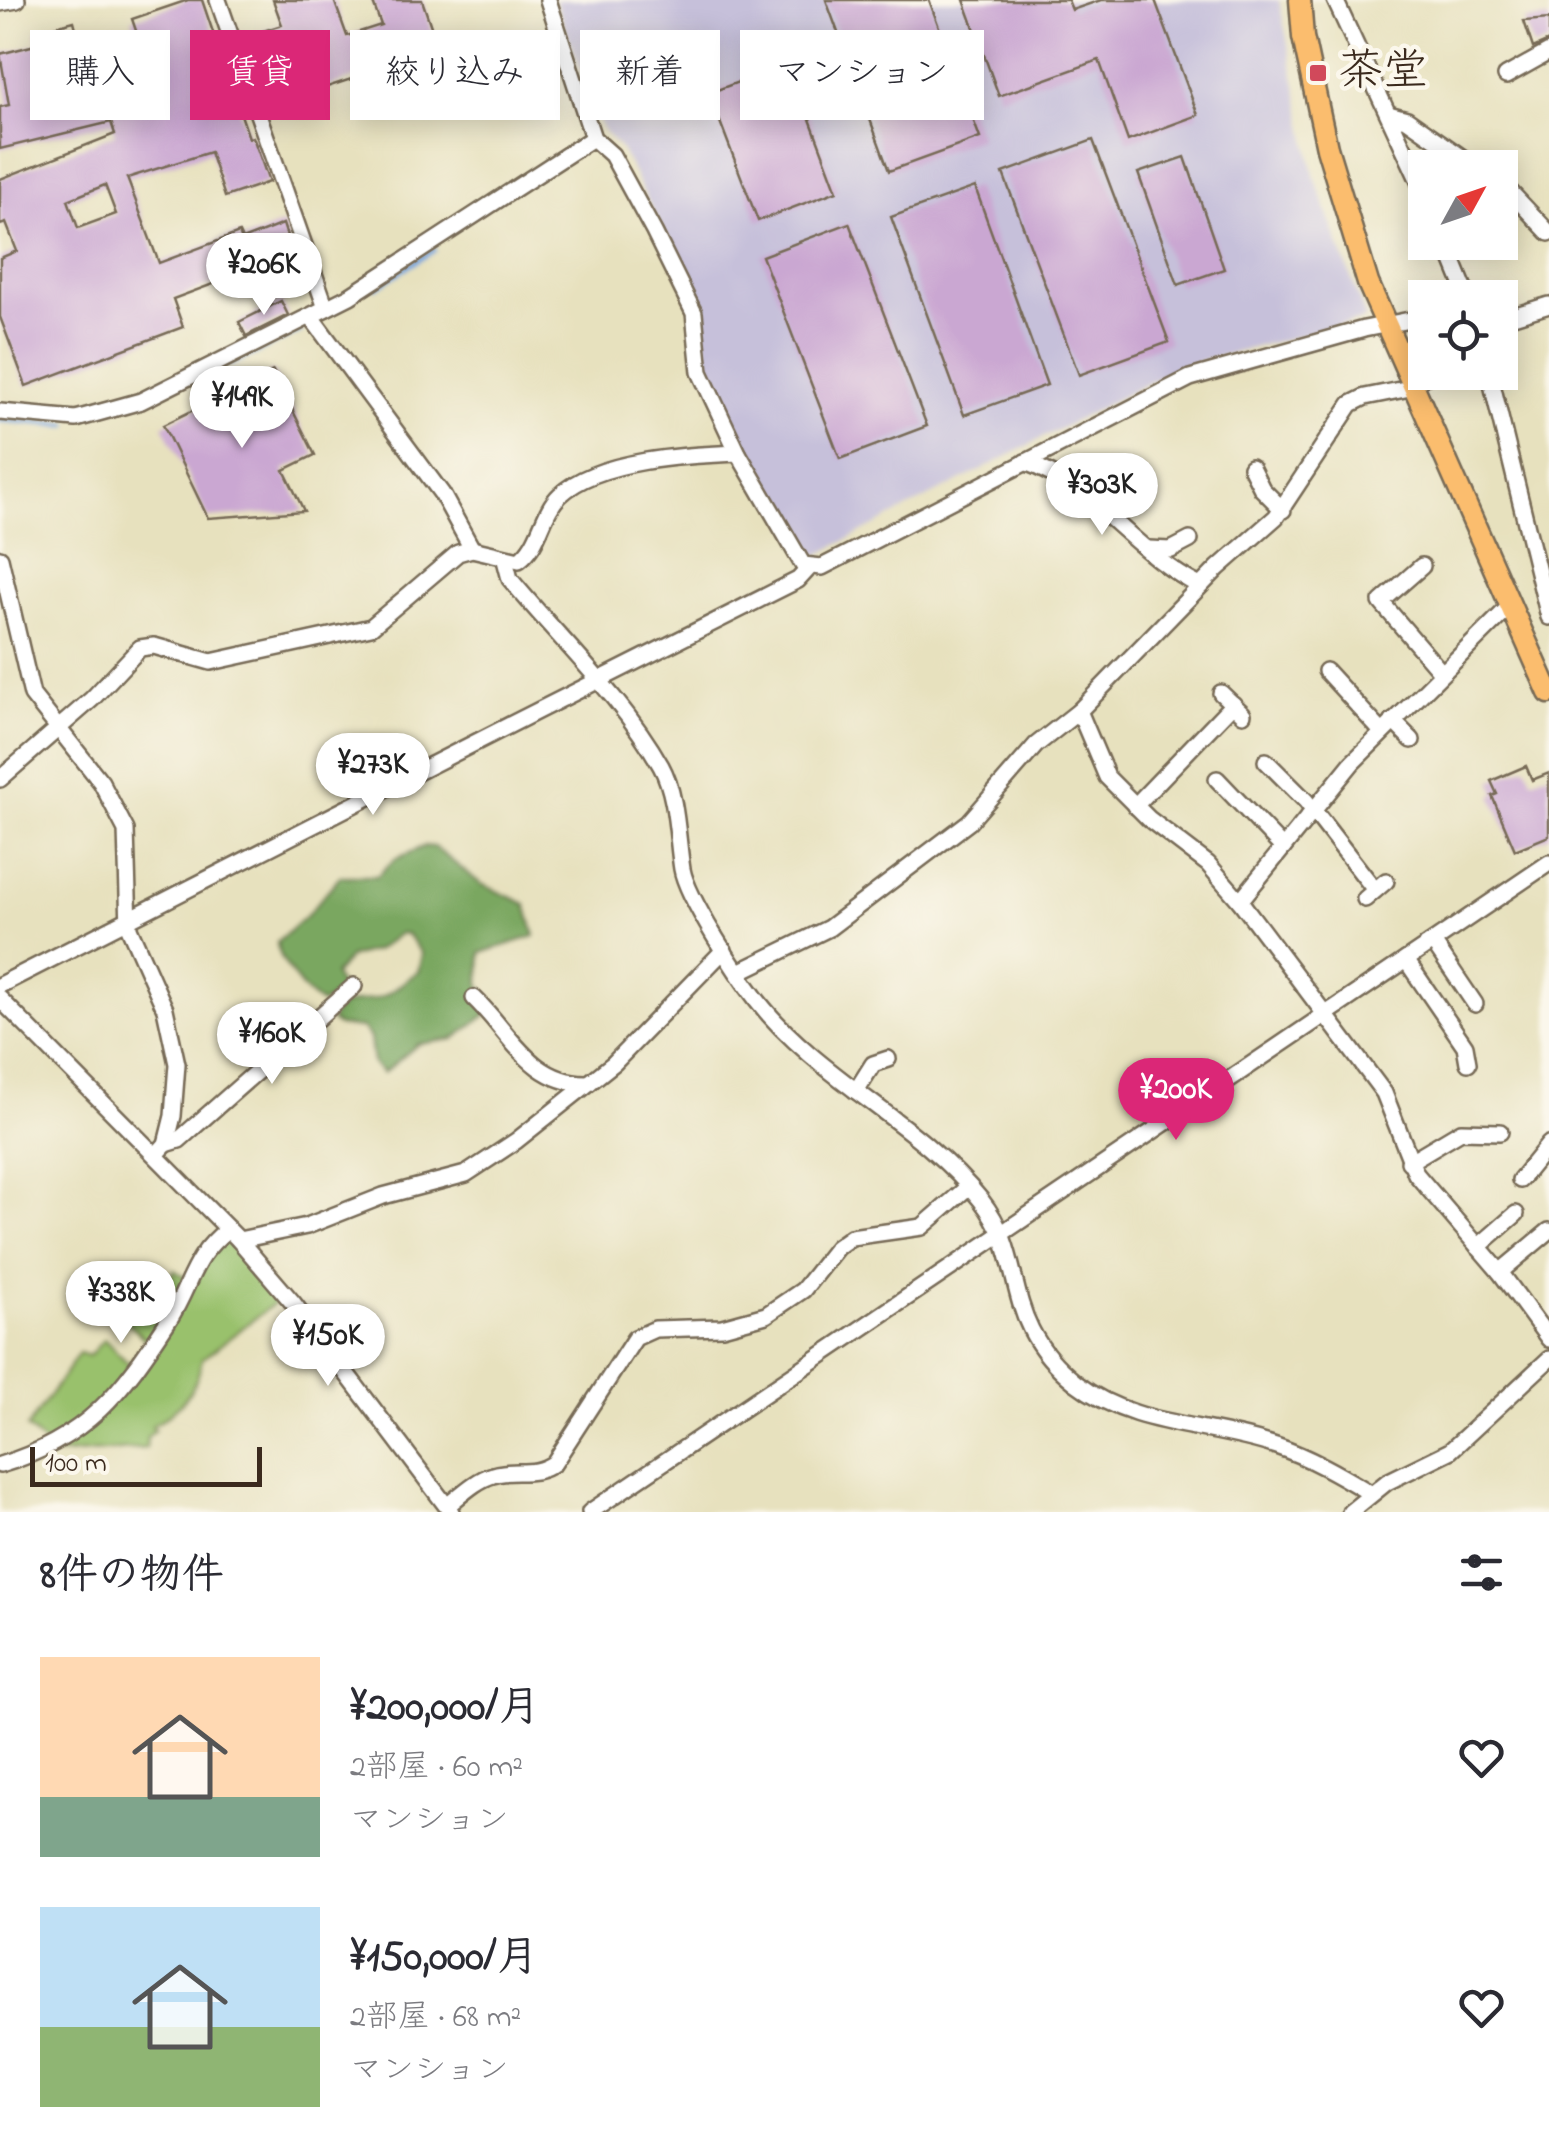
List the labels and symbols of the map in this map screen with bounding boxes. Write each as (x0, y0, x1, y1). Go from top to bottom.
place label: 茶堂 (1338, 40, 1428, 106)
marker: 茶堂 (1307, 62, 1329, 84)
north arrow (1408, 150, 1518, 260)
pin: ¥206K (194, 233, 334, 318)
pin: ¥149K (172, 366, 312, 451)
pin: ¥303K (1032, 453, 1172, 538)
pin: ¥273K (303, 733, 443, 818)
pin: ¥160K (202, 1002, 342, 1087)
pin: ¥200K (1106, 1058, 1246, 1143)
pin: ¥338K (51, 1261, 191, 1346)
pin: ¥150K (258, 1304, 398, 1389)
scale bar (30, 1442, 262, 1486)

